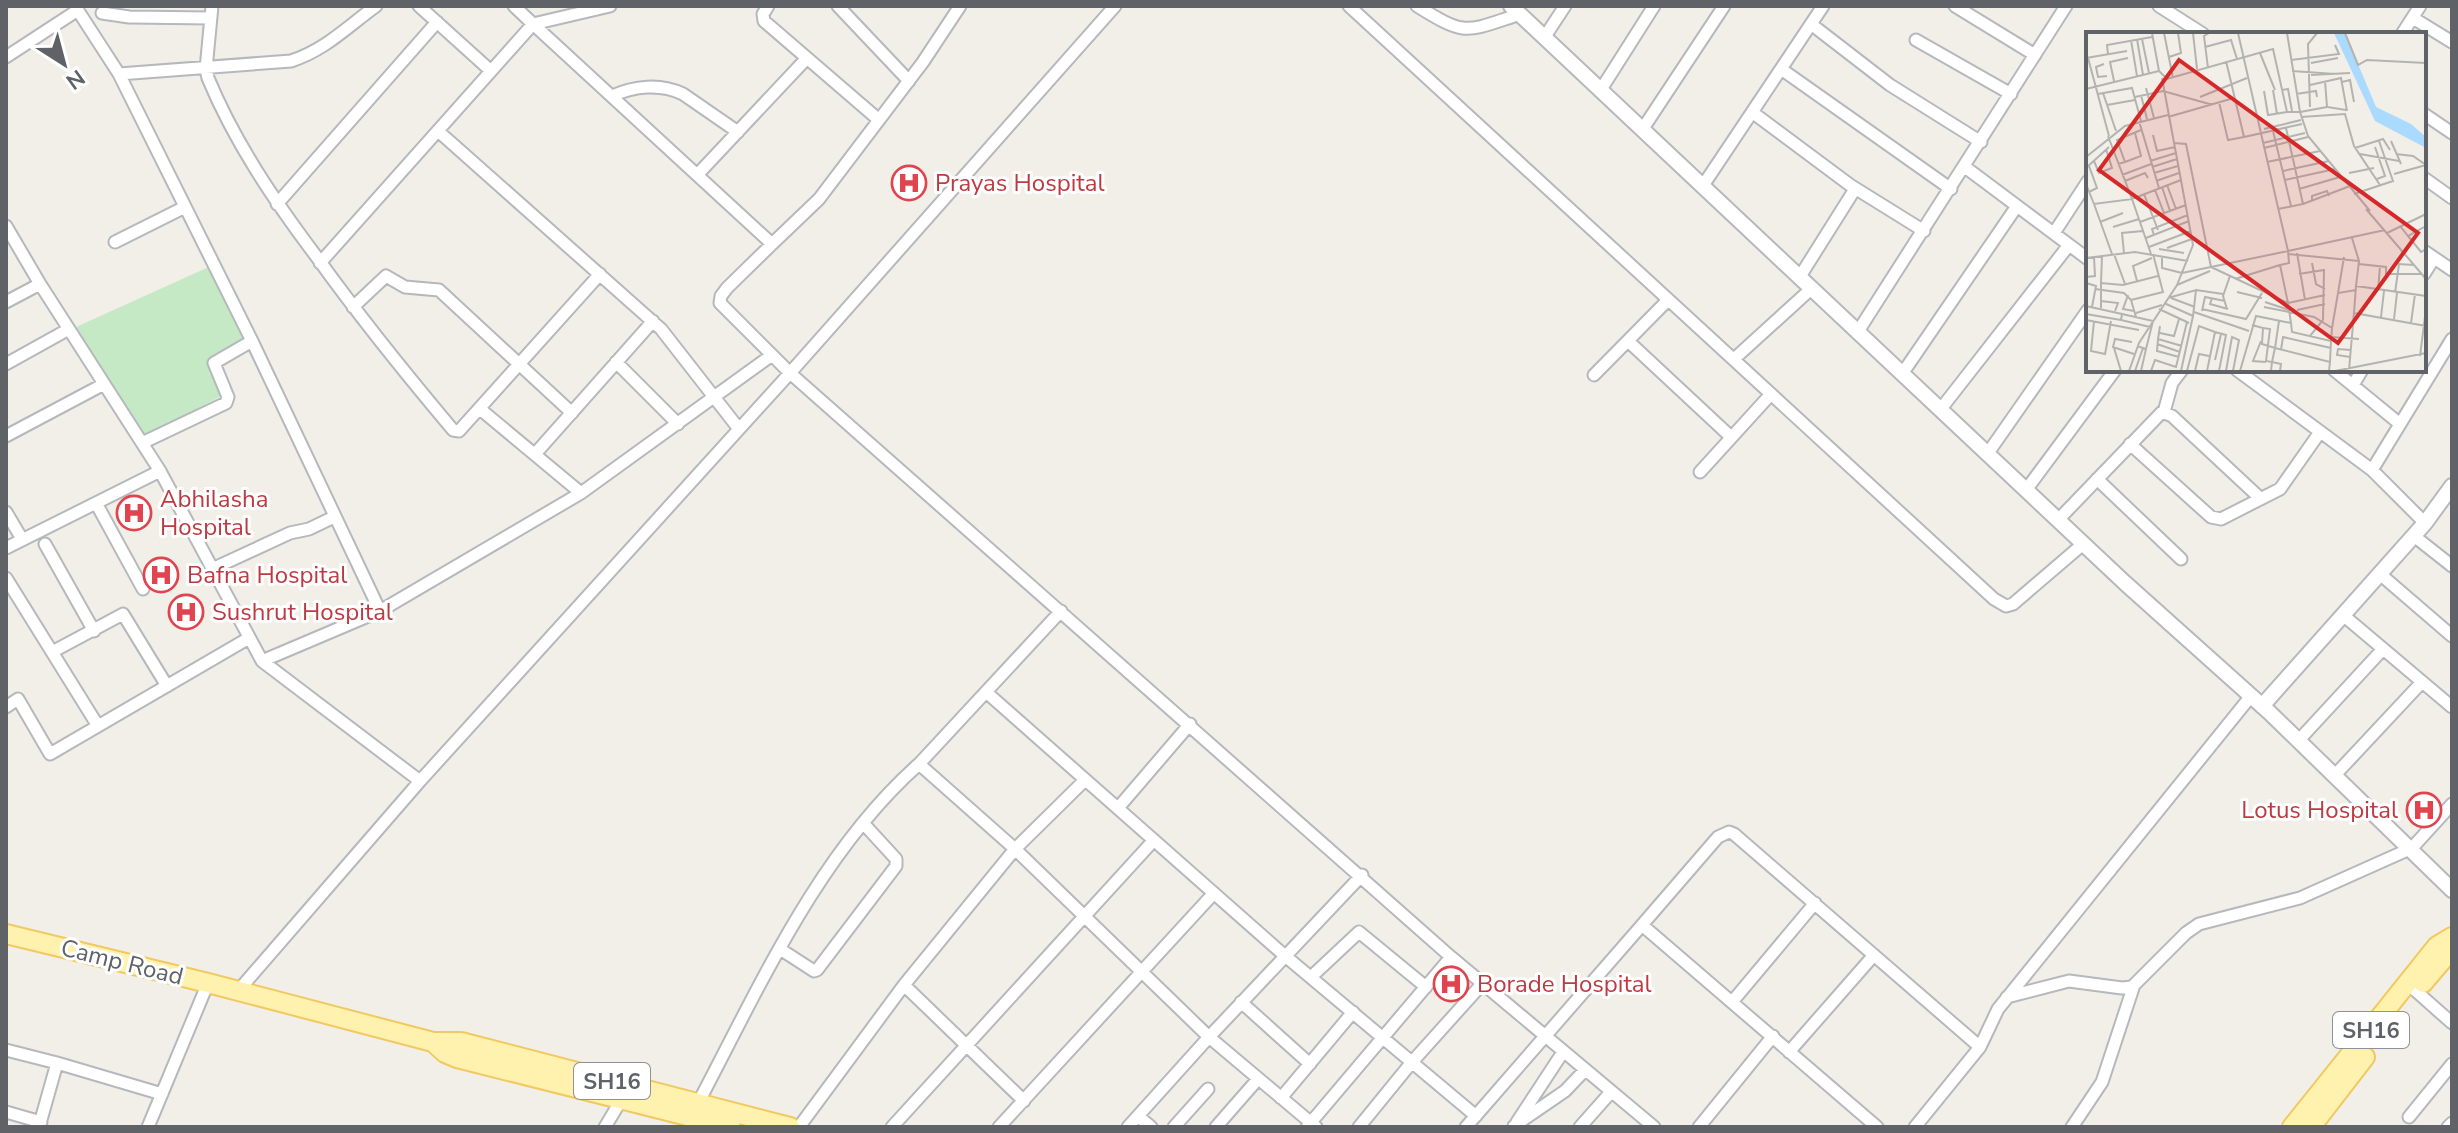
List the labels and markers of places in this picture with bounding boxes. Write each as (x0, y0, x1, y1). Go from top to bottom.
hospital icon: Prayas Hospital (890, 164, 928, 202)
place label: Prayas Hospital (935, 167, 1105, 199)
place label: Abhilasha Hospital (160, 483, 268, 543)
hospital icon: Abhilasha Hospital (115, 494, 153, 532)
hospital icon: Bafna Hospital (142, 556, 180, 594)
place label: Bafna Hospital (187, 559, 347, 591)
hospital icon: Sushrut Hospital (167, 593, 205, 631)
place label: Sushrut Hospital (212, 596, 393, 628)
hospital icon: Lotus Hospital (2405, 791, 2443, 829)
place label: Lotus Hospital (2241, 794, 2398, 826)
hospital icon: Borade Hospital (1432, 965, 1470, 1003)
place label: Borade Hospital (1477, 968, 1652, 1000)

